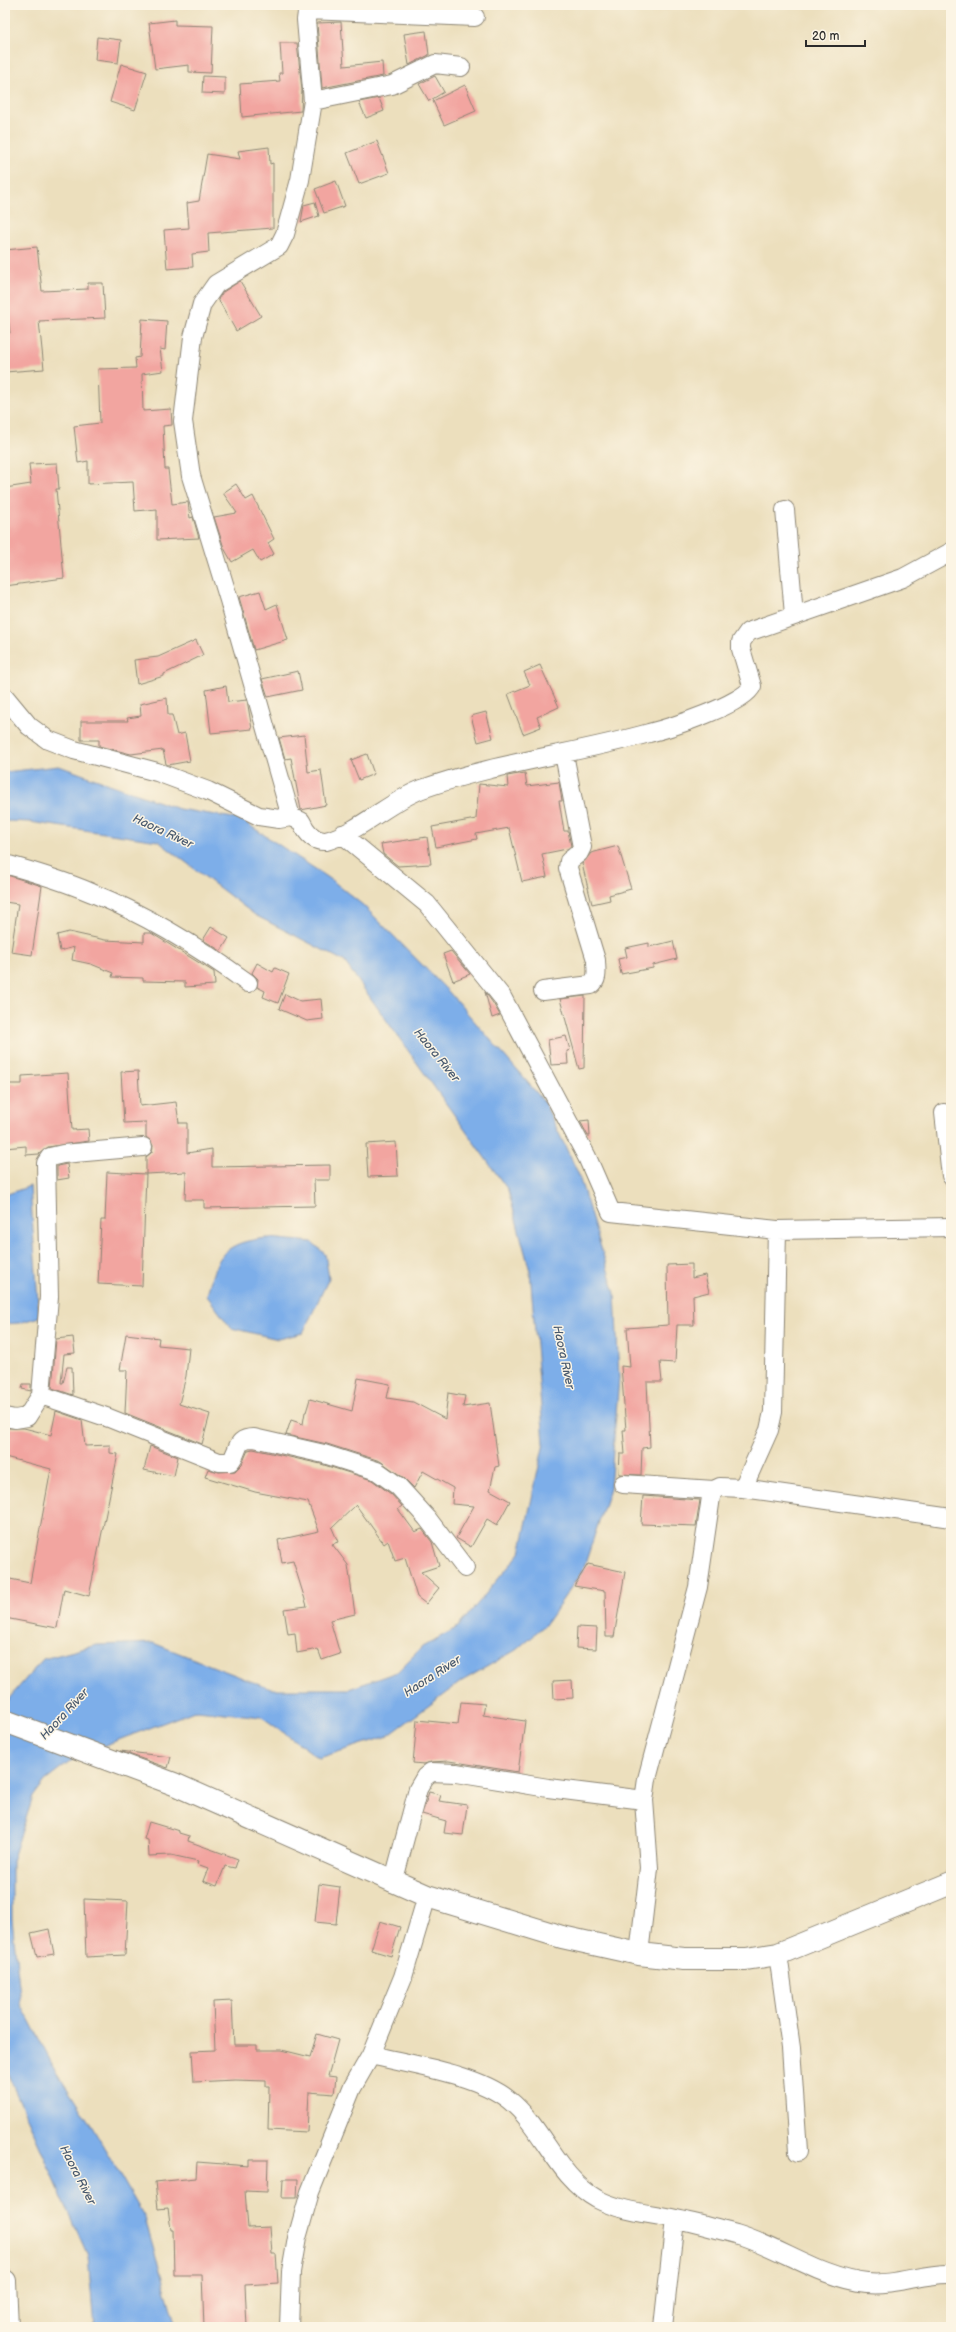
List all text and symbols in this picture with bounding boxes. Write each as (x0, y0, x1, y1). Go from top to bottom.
scale bar (806, 22, 865, 48)
text: 20 m (812, 29, 839, 44)
water label: Haora River (130, 811, 197, 853)
water label: Haora River (410, 1025, 464, 1086)
water label: Haora River (549, 1324, 578, 1392)
water label: Haora River (401, 1652, 465, 1700)
water label: Haora River (37, 1684, 93, 1743)
water label: Haora River (56, 2143, 100, 2209)

